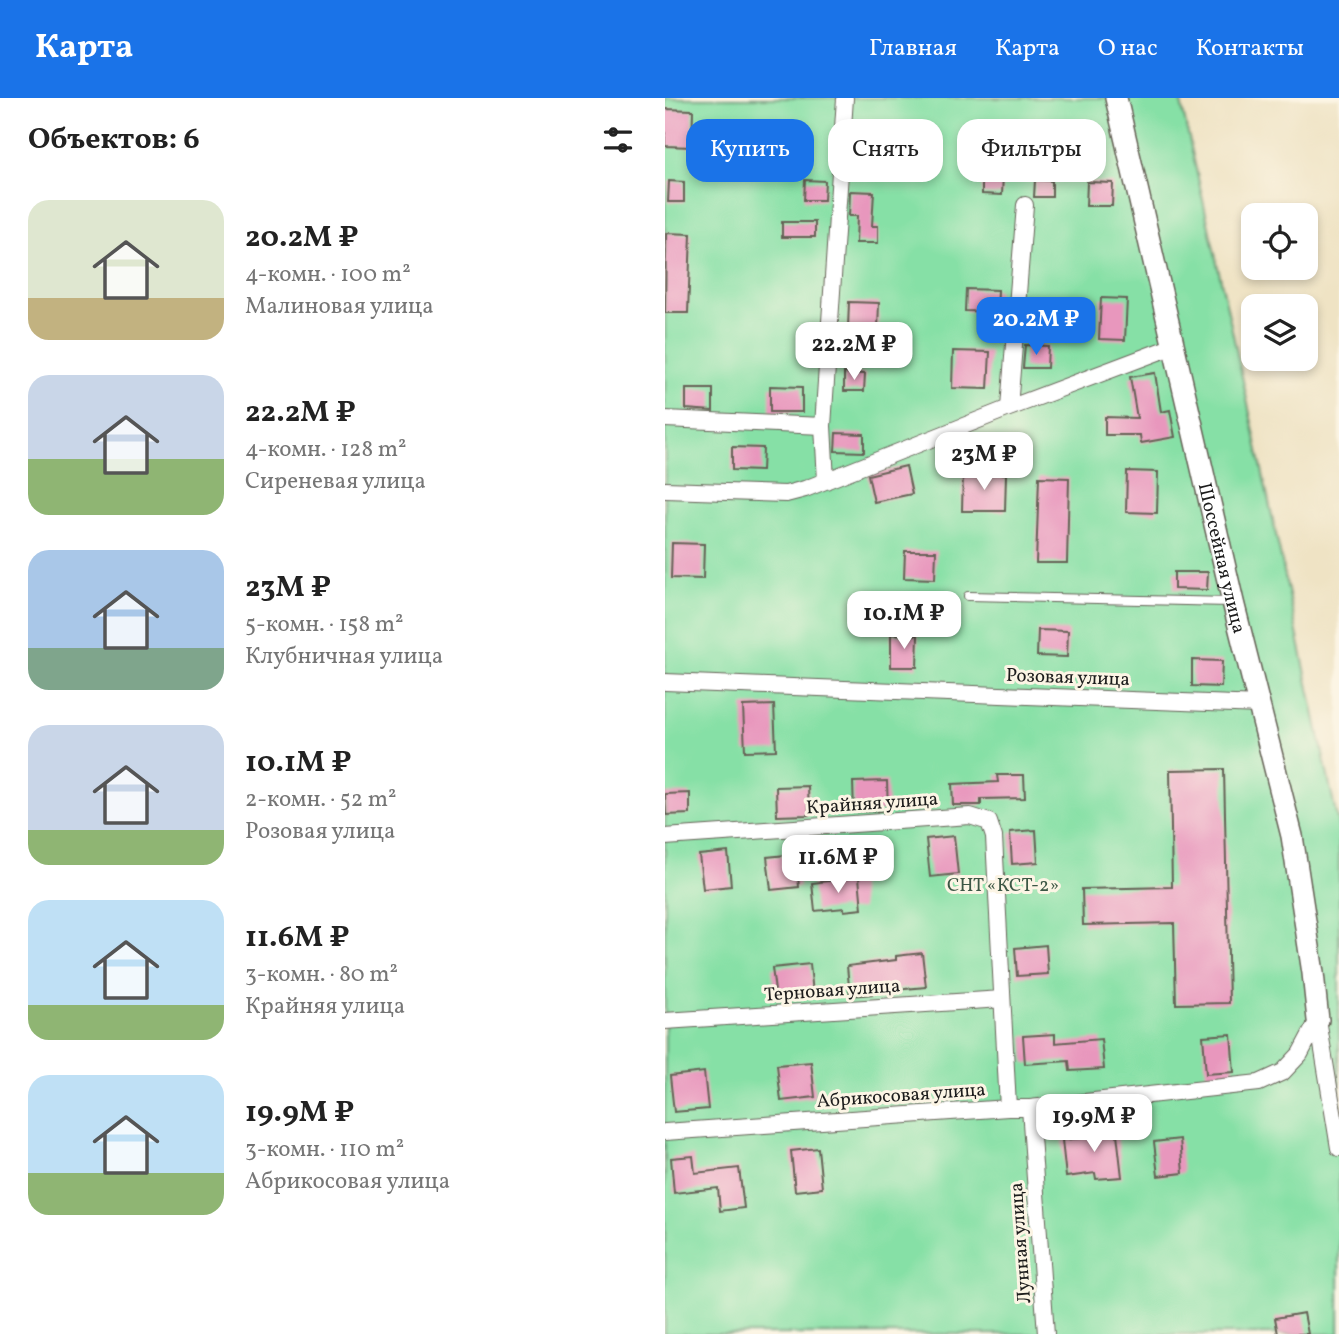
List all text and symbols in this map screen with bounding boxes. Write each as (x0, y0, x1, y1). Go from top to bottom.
text: Карта (35, 26, 133, 72)
text: Главная (869, 32, 957, 66)
text: Карта (995, 32, 1060, 66)
text: О нас (1098, 32, 1158, 66)
text: Контакты (1196, 32, 1304, 66)
text: Объектов: 6 (28, 119, 200, 161)
chip: Купить (686, 119, 814, 182)
chip: Снять (828, 119, 943, 182)
chip: Фильтры (957, 119, 1106, 182)
icon: filters (599, 121, 637, 159)
map controls (1241, 203, 1318, 371)
button: locate (1241, 203, 1318, 280)
text: 20.2M ₽ (245, 217, 359, 259)
icon: home (84, 228, 168, 312)
text: 4-комн. · 100 m² (245, 259, 411, 291)
text: Малиновая улица (245, 291, 434, 323)
button: layers (1241, 294, 1318, 371)
pin: 20.2M ₽ (971, 298, 1101, 357)
text: 20.2M ₽ (992, 304, 1080, 336)
pin: 22.2M ₽ (789, 322, 919, 382)
text: 22.2M ₽ (811, 329, 897, 361)
text: 22.2M ₽ (245, 392, 356, 434)
icon: home (84, 403, 168, 487)
pin: 23M ₽ (935, 432, 1033, 492)
text: 4-комн. · 128 m² (245, 434, 407, 466)
text: 23M ₽ (951, 439, 1017, 471)
text: Сиреневая улица (245, 466, 426, 498)
street label: Шоссейная улица (1191, 480, 1251, 636)
text: 23M ₽ (245, 567, 331, 609)
icon: home (84, 578, 168, 662)
pin: 10.1M ₽ (839, 592, 969, 651)
text: 10.1M ₽ (863, 598, 945, 630)
text: 5-комн. · 158 m² (245, 609, 404, 641)
text: Клубничная улица (245, 641, 443, 673)
street label: Розовая улица (1005, 663, 1130, 693)
text: 10.1M ₽ (245, 742, 352, 784)
icon: home (84, 753, 168, 837)
text: 2-комн. · 52 m² (245, 784, 397, 816)
street label: Крайняя улица (805, 786, 939, 822)
text: Розовая улица (245, 816, 395, 848)
pin: 11.6M ₽ (773, 836, 903, 895)
text: 11.6M ₽ (798, 842, 878, 874)
park label: СНТ «КСТ-2» (947, 873, 1059, 899)
text: 11.6M ₽ (245, 917, 350, 959)
icon: home (84, 928, 168, 1012)
text: 3-комн. · 80 m² (245, 959, 398, 991)
street label: Терновая улица (763, 973, 901, 1009)
text: Крайняя улица (245, 991, 405, 1023)
street label: Абрикосовая улица (816, 1077, 987, 1115)
text: 19.9M ₽ (245, 1092, 354, 1134)
pin: 19.9M ₽ (1029, 1094, 1159, 1154)
text: 19.9M ₽ (1052, 1101, 1136, 1133)
icon: home (84, 1103, 168, 1187)
text: 3-комн. · 110 m² (245, 1134, 404, 1166)
text: Абрикосовая улица (245, 1166, 450, 1198)
street label: Лунная улица (1004, 1182, 1038, 1304)

